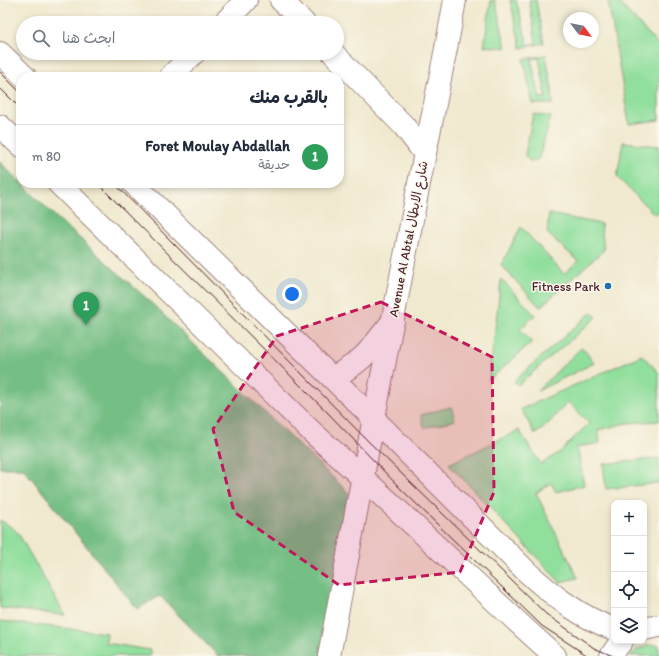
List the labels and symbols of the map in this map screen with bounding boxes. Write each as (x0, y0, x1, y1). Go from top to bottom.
north arrow (563, 12, 599, 48)
street label: Avenue Al Abtal شارع الابطال (385, 160, 432, 319)
place label: Fitness Park (532, 279, 600, 294)
marker: Fitness Park (603, 281, 613, 291)
your location (282, 284, 302, 304)
pin: 1 (73, 292, 99, 325)

